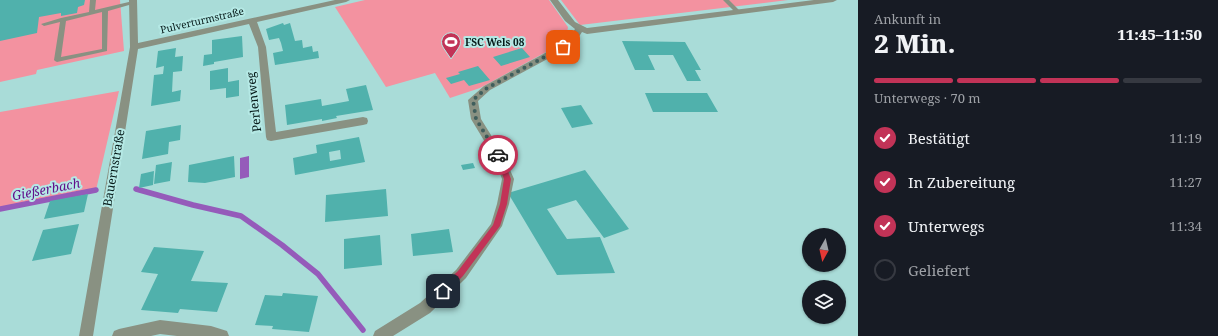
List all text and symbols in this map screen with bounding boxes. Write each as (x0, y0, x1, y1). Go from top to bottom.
street label: Pulverturmstraße (159, 4, 245, 36)
text: Ankunft in (874, 10, 941, 28)
text: 11:45–11:50 (1117, 24, 1202, 44)
text: 2 Min. (874, 25, 956, 61)
pin (546, 30, 580, 64)
sports icon: FSC Wels 08 (440, 31, 462, 59)
place label: FSC Wels 08 (465, 35, 525, 49)
icon: bag (552, 36, 574, 58)
street label: Perlenweg (242, 71, 265, 133)
text: Unterwegs · 70 m (874, 89, 981, 107)
icon: check (874, 127, 896, 149)
street label: Bauernstraße (98, 128, 129, 208)
text: Bestätigt (908, 128, 970, 148)
text: 11:19 (1169, 129, 1202, 147)
courier (478, 135, 518, 175)
icon: car (487, 144, 509, 166)
icon: check (874, 171, 896, 193)
text: In Zubereitung (908, 172, 1015, 192)
text: 11:27 (1169, 173, 1202, 191)
water label: Gießerbach (10, 174, 82, 204)
icon: check (874, 215, 896, 237)
text: Unterwegs (908, 216, 985, 236)
text: 11:34 (1169, 217, 1202, 235)
north arrow (802, 228, 846, 272)
map controls (802, 228, 846, 324)
text: Geliefert (908, 260, 970, 280)
pin (426, 274, 460, 308)
icon: home (432, 280, 454, 302)
button: layers (802, 280, 846, 324)

